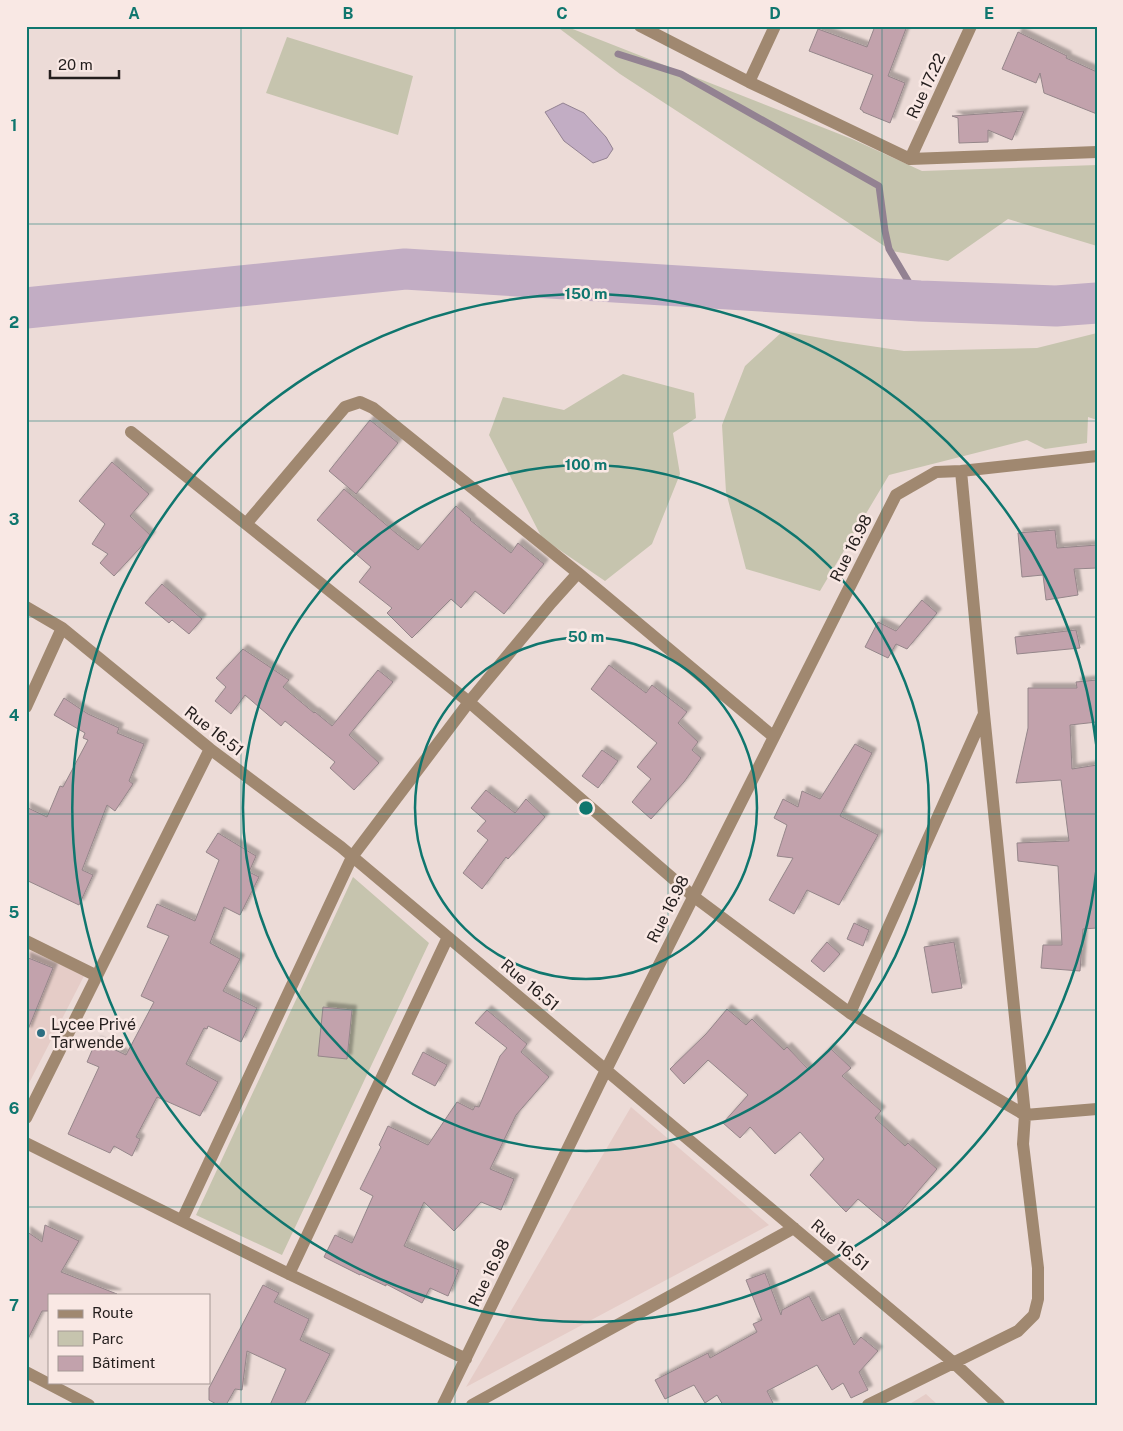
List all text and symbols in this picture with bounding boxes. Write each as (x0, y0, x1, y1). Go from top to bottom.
text: A (128, 4, 140, 23)
text: B (343, 4, 354, 23)
text: C (556, 4, 568, 23)
text: D (769, 4, 781, 23)
text: E (984, 4, 994, 23)
scale bar (50, 48, 119, 80)
street label: Rue 17.22 (903, 50, 949, 122)
text: 20 m (58, 56, 93, 73)
text: 1 (11, 116, 17, 135)
text: 150 m (564, 285, 608, 302)
text: 2 (9, 313, 19, 332)
text: 100 m (565, 456, 607, 473)
text: 3 (9, 510, 19, 529)
street label: Rue 16.98 (826, 511, 876, 585)
text: 50 m (568, 628, 604, 645)
street label: Rue 16.51 (181, 702, 247, 760)
text: 4 (9, 706, 20, 725)
centre of rings (577, 799, 595, 817)
street label: Rue 16.98 (643, 872, 693, 946)
text: 5 (9, 903, 20, 922)
street label: Rue 16.51 (497, 955, 563, 1015)
place label: Lycee Privé Tarwende (51, 1015, 136, 1052)
marker: Lycee Privé Tarwende (35, 1027, 47, 1039)
text: 6 (9, 1099, 19, 1118)
street label: Rue 16.51 (807, 1215, 873, 1275)
street label: Rue 16.98 (464, 1236, 514, 1310)
legend (48, 1294, 210, 1384)
text: 7 (9, 1296, 19, 1315)
text: Route (92, 1304, 133, 1321)
text: Parc (92, 1330, 124, 1347)
text: Bâtiment (92, 1354, 155, 1371)

